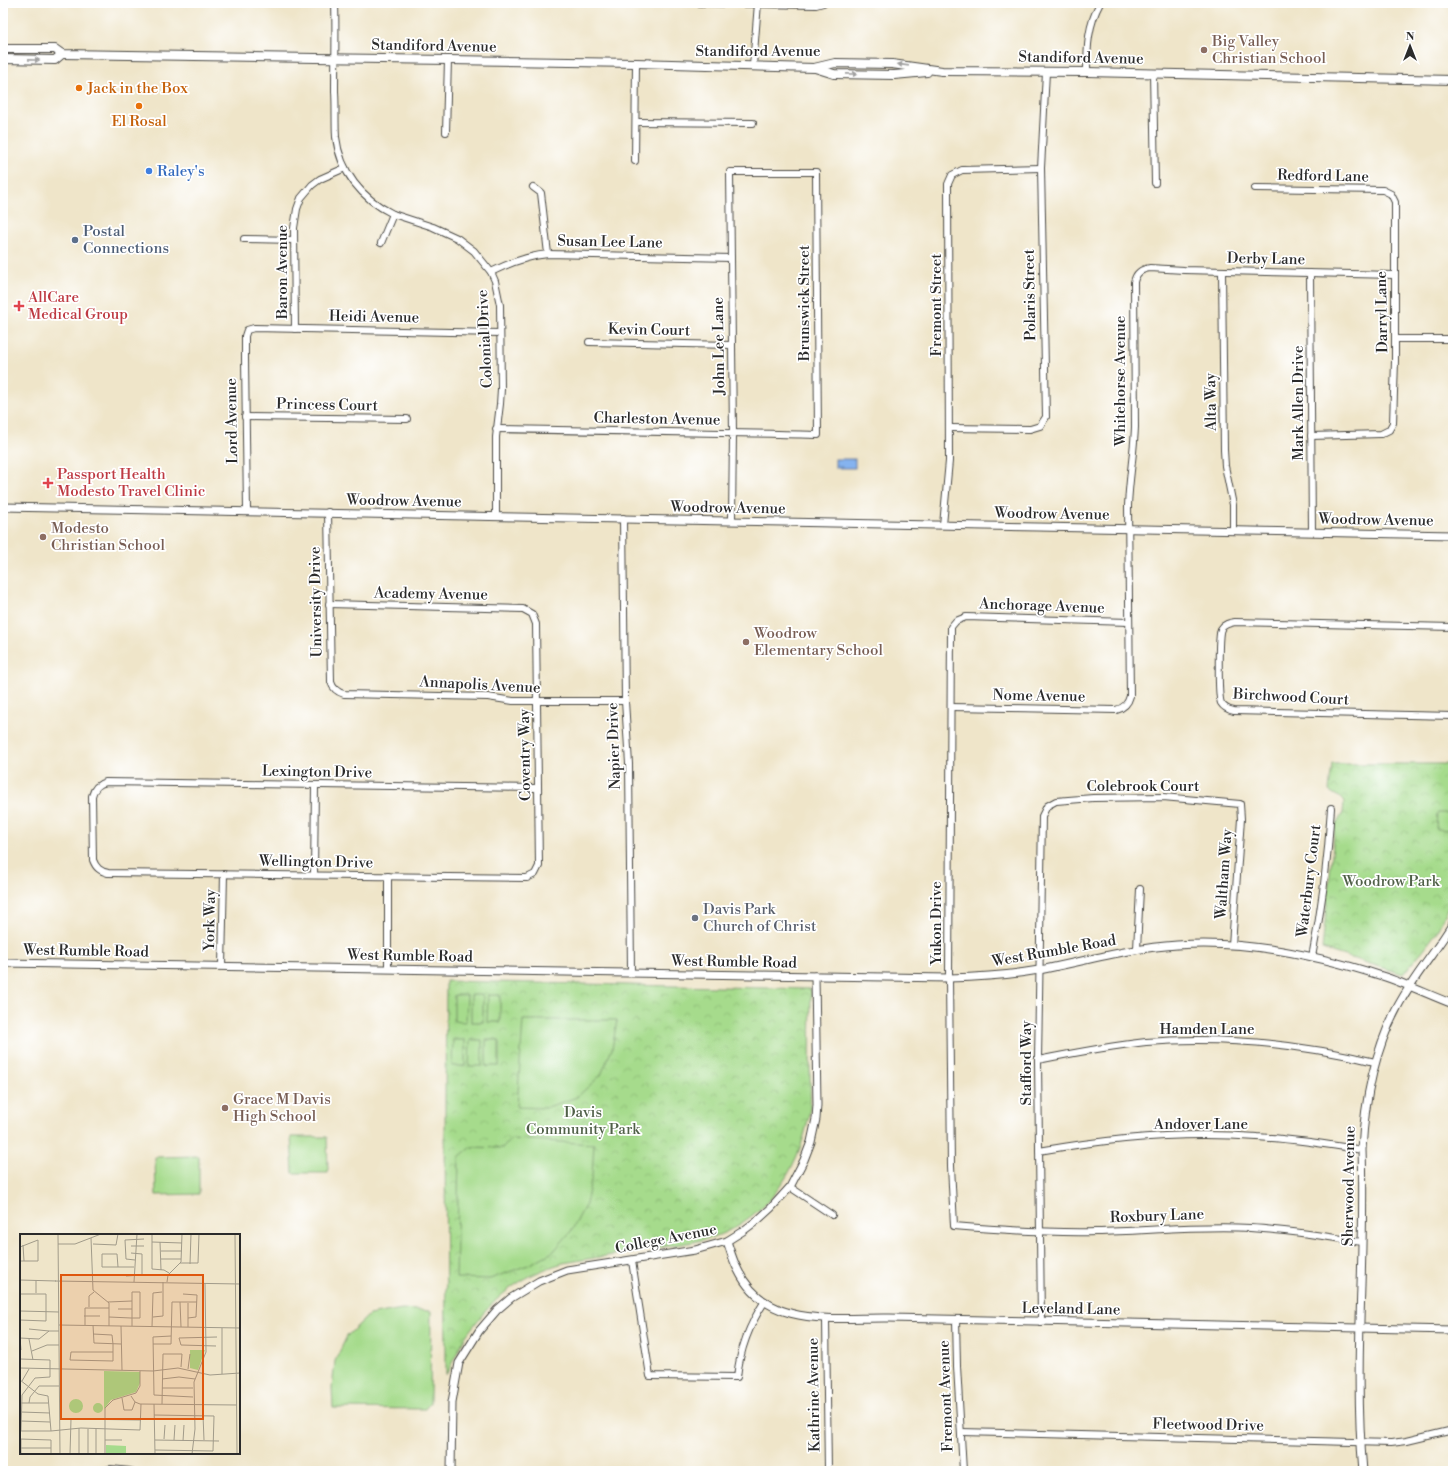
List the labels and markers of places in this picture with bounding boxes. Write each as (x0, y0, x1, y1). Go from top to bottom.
place label: Big Valley Christian School (1211, 32, 1326, 68)
marker: Big Valley Christian School (1199, 45, 1209, 55)
place label: Jack in the Box (86, 79, 188, 98)
marker: Jack in the Box (74, 83, 84, 93)
marker: El Rosal (134, 101, 144, 111)
place label: El Rosal (111, 112, 167, 131)
place label: Raley's (157, 162, 205, 181)
marker: Raley's (144, 166, 154, 176)
place label: Postal Connections (83, 222, 169, 258)
marker: Postal Connections (70, 235, 80, 245)
place label: AllCare Medical Group (27, 288, 128, 324)
marker: AllCare Medical Group (13, 300, 25, 312)
place label: Passport Health Modesto Travel Clinic (57, 465, 205, 501)
marker: Passport Health Modesto Travel Clinic (42, 477, 54, 489)
place label: Modesto Christian School (51, 519, 165, 555)
marker: Modesto Christian School (38, 532, 48, 542)
place label: Woodrow Elementary School (753, 624, 883, 660)
marker: Woodrow Elementary School (741, 637, 751, 647)
place label: Davis Park Church of Christ (703, 900, 817, 936)
marker: Davis Park Church of Christ (690, 913, 700, 923)
place label: Grace M Davis High School (233, 1090, 331, 1126)
marker: Grace M Davis High School (220, 1103, 230, 1113)

